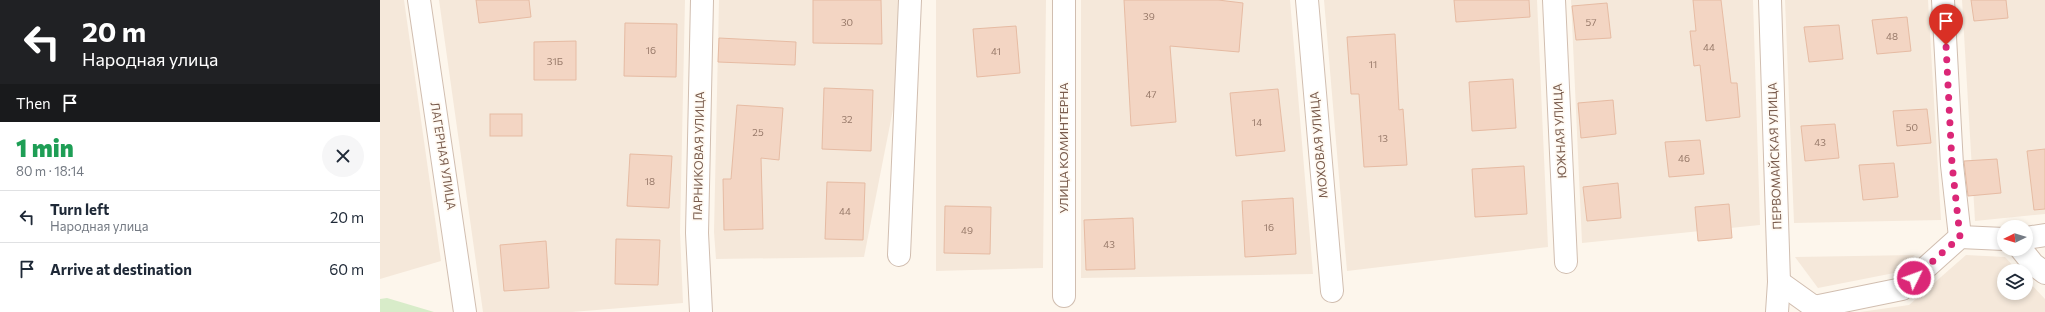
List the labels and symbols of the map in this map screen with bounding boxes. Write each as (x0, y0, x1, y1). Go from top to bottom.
pin (1929, 4, 1963, 45)
house number: 39 (1143, 10, 1155, 22)
house number: 30 (841, 16, 853, 28)
house number: 57 (1585, 16, 1597, 28)
house number: 48 (1886, 30, 1898, 42)
house number: 44 (1703, 41, 1715, 53)
house number: 16 (646, 44, 656, 56)
house number: 41 (991, 45, 1001, 57)
house number: 31Б (547, 55, 563, 67)
house number: 11 (1369, 58, 1377, 70)
street label: УЛИЦА КОМИНТЕРНА (1056, 82, 1070, 214)
street label: ПЕРВОМАЙСКАЯ УЛИЦА (1764, 82, 1784, 230)
street label: ЮЖНАЯ УЛИЦА (1550, 83, 1568, 179)
house number: 47 (1145, 88, 1157, 100)
street label: ПАРНИКОВАЯ УЛИЦА (690, 91, 706, 221)
street label: МОХОВАЯ УЛИЦА (1306, 91, 1330, 199)
street label: ЛАГЕРНАЯ УЛИЦА (429, 101, 459, 211)
house number: 32 (841, 113, 853, 125)
house number: 14 (1252, 116, 1262, 128)
house number: 50 (1906, 121, 1918, 133)
house number: 25 (752, 126, 764, 138)
house number: 13 (1378, 132, 1388, 144)
house number: 43 (1814, 136, 1826, 148)
house number: 46 (1678, 152, 1690, 164)
house number: 18 (645, 175, 655, 187)
house number: 44 (839, 205, 851, 217)
north arrow (1997, 220, 2033, 256)
house number: 16 (1264, 221, 1274, 233)
house number: 49 (961, 224, 973, 236)
house number: 43 (1103, 238, 1115, 250)
position arrow (1893, 257, 1935, 299)

